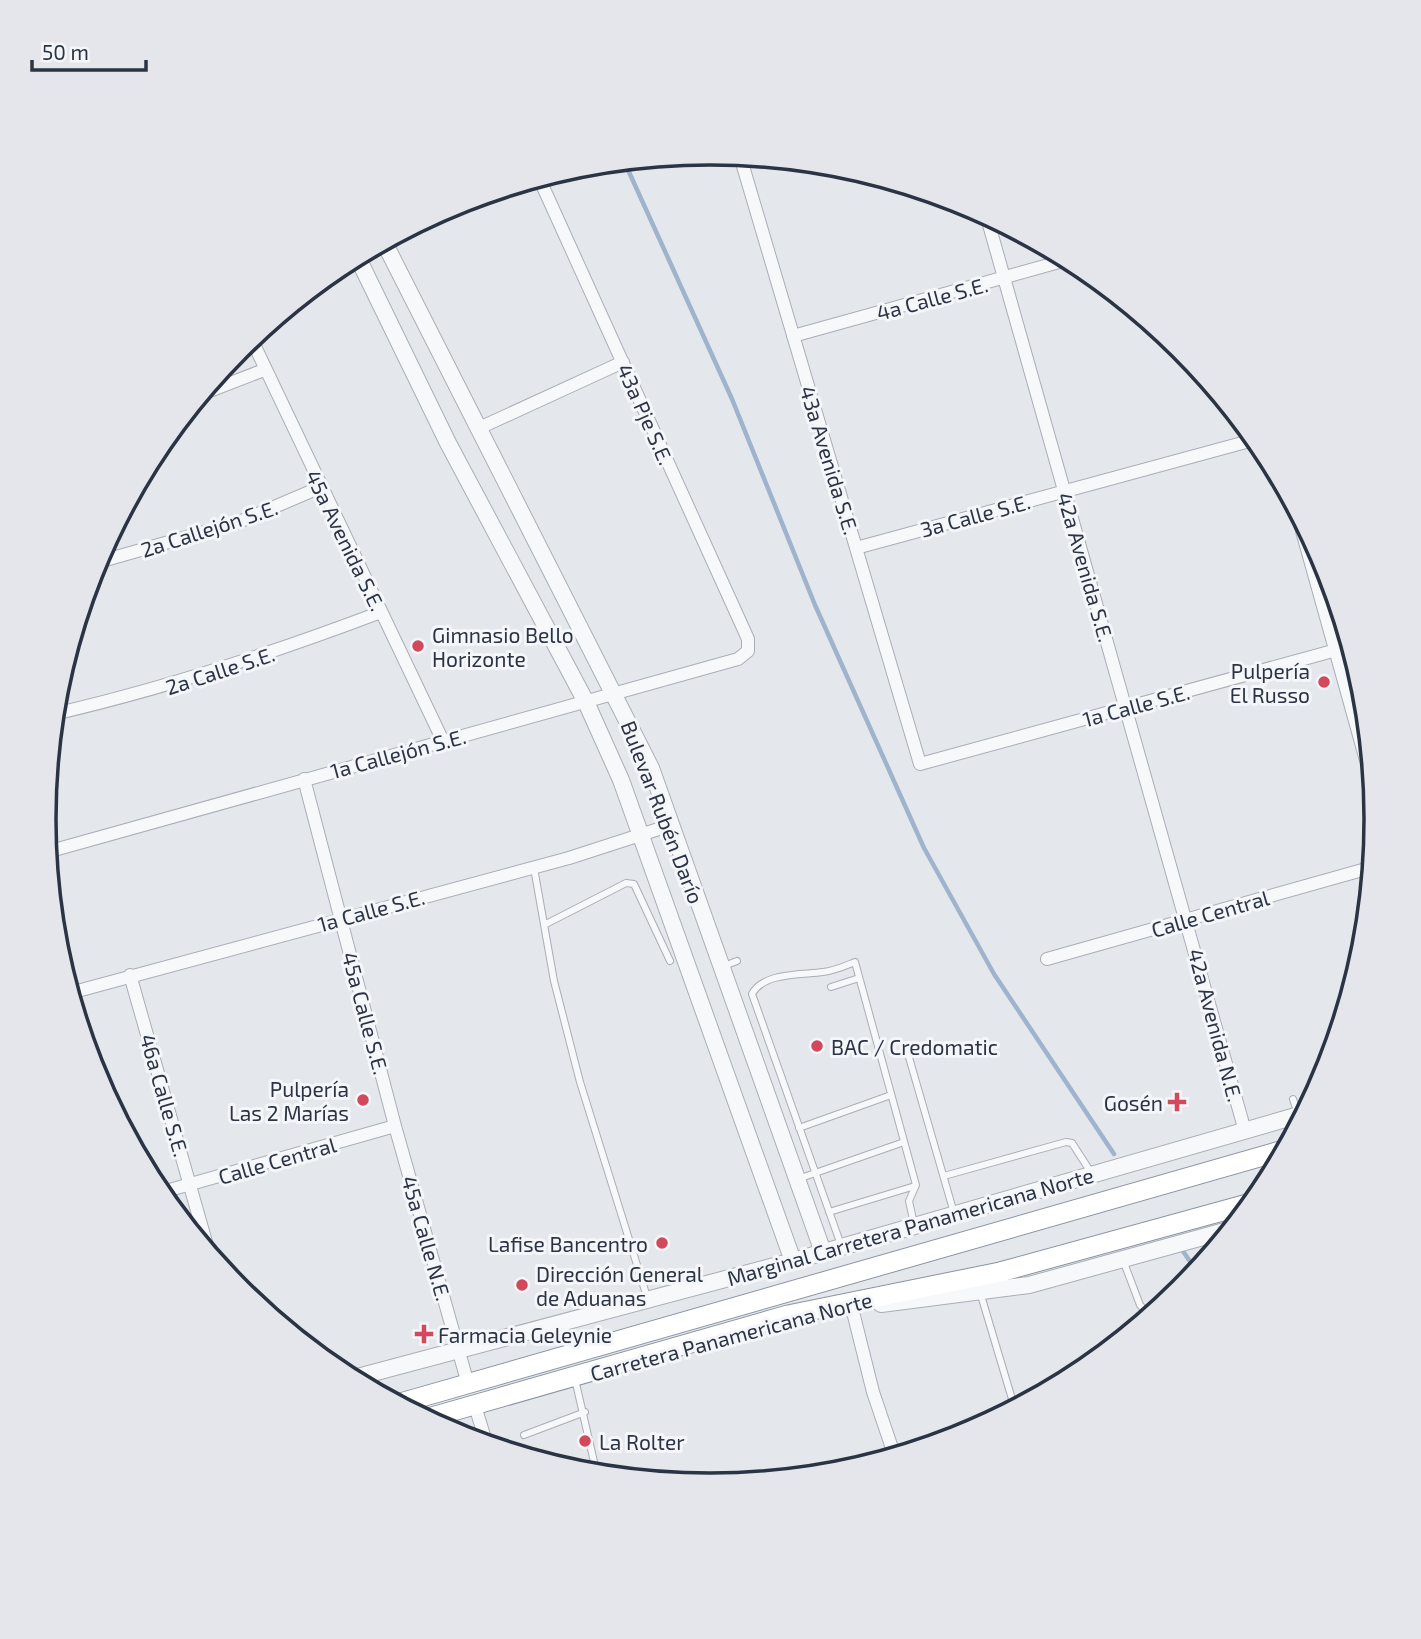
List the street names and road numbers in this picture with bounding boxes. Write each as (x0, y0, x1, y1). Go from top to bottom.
street label: 4a Calle S.E. (874, 271, 990, 325)
street label: 43a Pje S.E. (612, 360, 679, 469)
street label: 43a Avenida S.E. (796, 383, 864, 537)
street label: 45a Avenida S.E. (301, 465, 391, 615)
street label: 3a Calle S.E. (917, 488, 1033, 542)
street label: 42a Avenida S.E. (1053, 489, 1119, 645)
street label: 2a Callejón S.E. (137, 494, 281, 563)
street label: 2a Calle S.E. (162, 641, 278, 699)
street label: 1a Calle S.E. (1080, 679, 1192, 731)
street label: Bulevar Rubén Darío (617, 717, 709, 907)
street label: 1a Callejón S.E. (328, 723, 469, 784)
street label: 1a Calle S.E. (315, 884, 427, 936)
street label: Calle Central (1148, 884, 1273, 942)
street label: 42a Avenida N.E. (1184, 946, 1248, 1104)
street label: 45a Calle S.E. (338, 949, 394, 1077)
street label: 46a Calle S.E. (136, 1031, 194, 1159)
street label: Calle Central (215, 1131, 340, 1189)
street label: Marginal Carretera Panamericana Norte (724, 1162, 1096, 1290)
street label: 45a Calle N.E. (397, 1173, 457, 1303)
street label: Carretera Panamericana Norte (587, 1286, 875, 1386)

